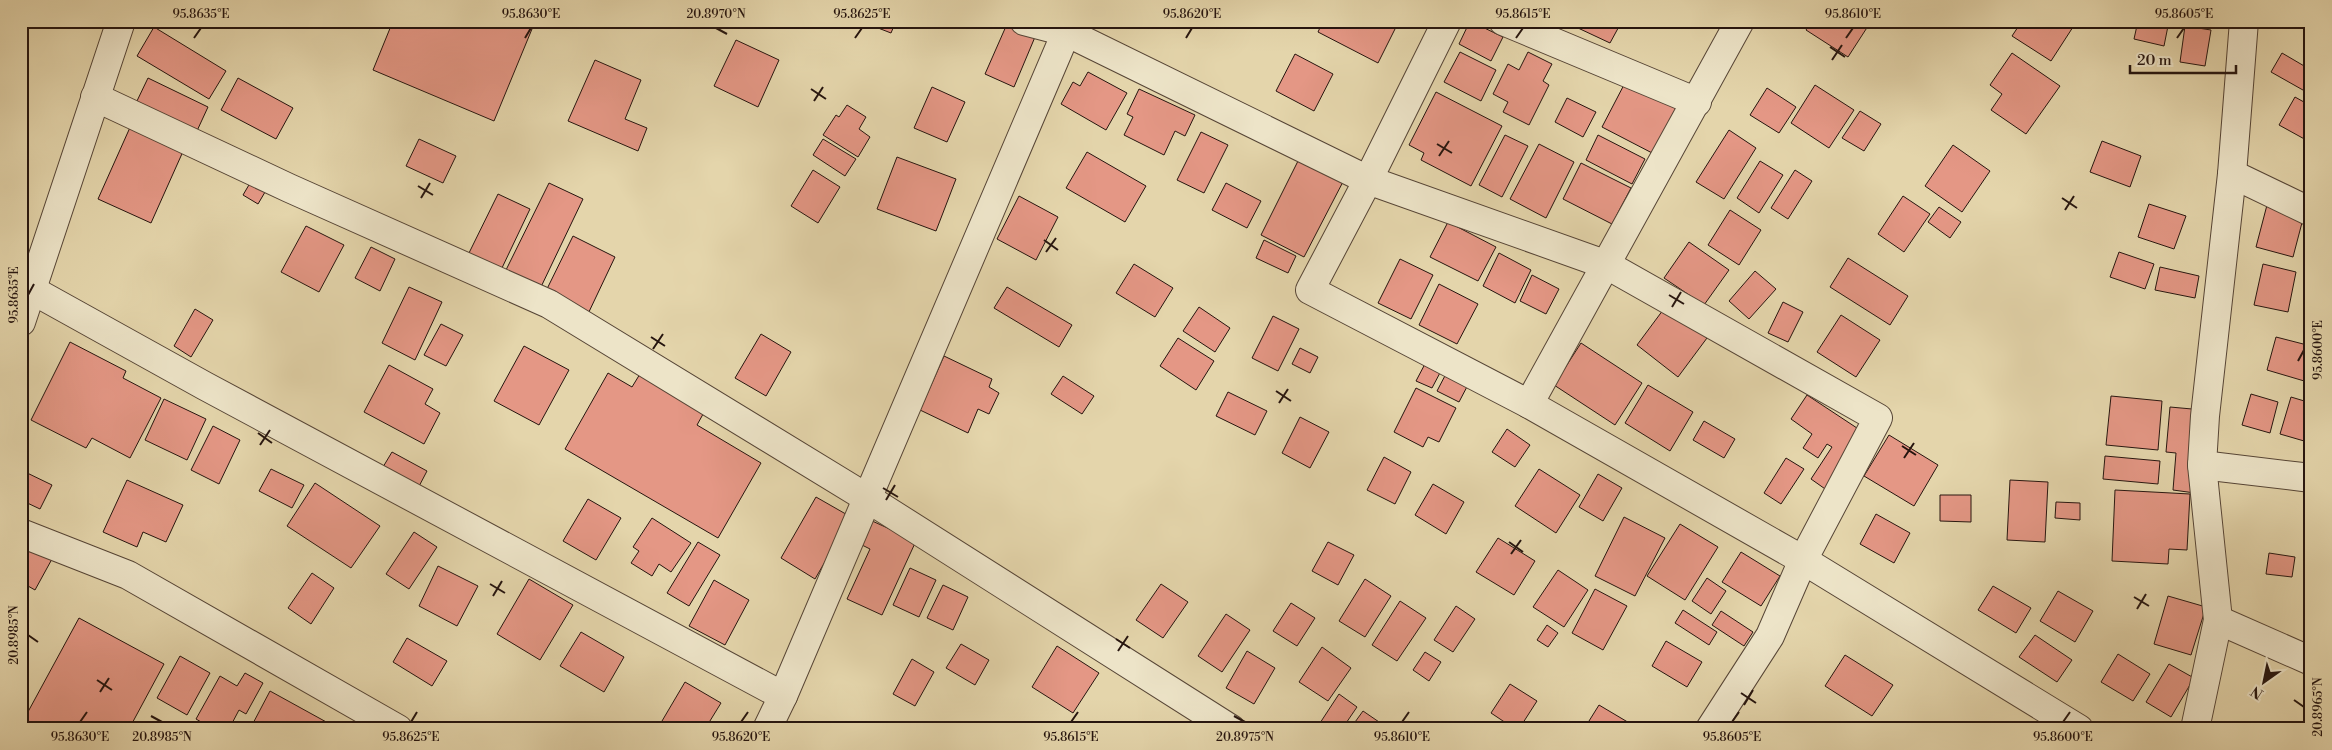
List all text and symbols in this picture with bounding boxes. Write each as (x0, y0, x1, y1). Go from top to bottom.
text: 95.8635°E (172, 7, 230, 22)
text: 95.8630°E (502, 7, 560, 22)
text: 20.8970°N (686, 7, 746, 22)
text: 95.8625°E (833, 7, 891, 22)
text: 95.8620°E (1163, 7, 1221, 22)
text: 95.8615°E (1495, 7, 1551, 22)
text: 95.8610°E (1825, 7, 1881, 22)
text: 95.8605°E (2155, 7, 2213, 22)
scale bar (2130, 42, 2236, 74)
text: 20 m (2137, 51, 2172, 70)
text: 95.8635°E (7, 266, 22, 324)
text: 95.8600°E (2311, 320, 2326, 380)
text: 20.8985°N (7, 605, 22, 665)
north arrow (2240, 658, 2290, 708)
text: 20.8965°N (2311, 677, 2326, 737)
text: N (2248, 681, 2267, 703)
text: 95.8630°E (51, 730, 109, 745)
text: 20.8985°N (132, 730, 192, 745)
text: 95.8625°E (382, 730, 440, 745)
text: 95.8620°E (712, 730, 770, 745)
text: 95.8615°E (1043, 730, 1099, 745)
text: 20.8975°N (1216, 730, 1274, 745)
text: 95.8610°E (1374, 730, 1430, 745)
text: 95.8605°E (1703, 730, 1761, 745)
text: 95.8600°E (2033, 730, 2093, 745)

